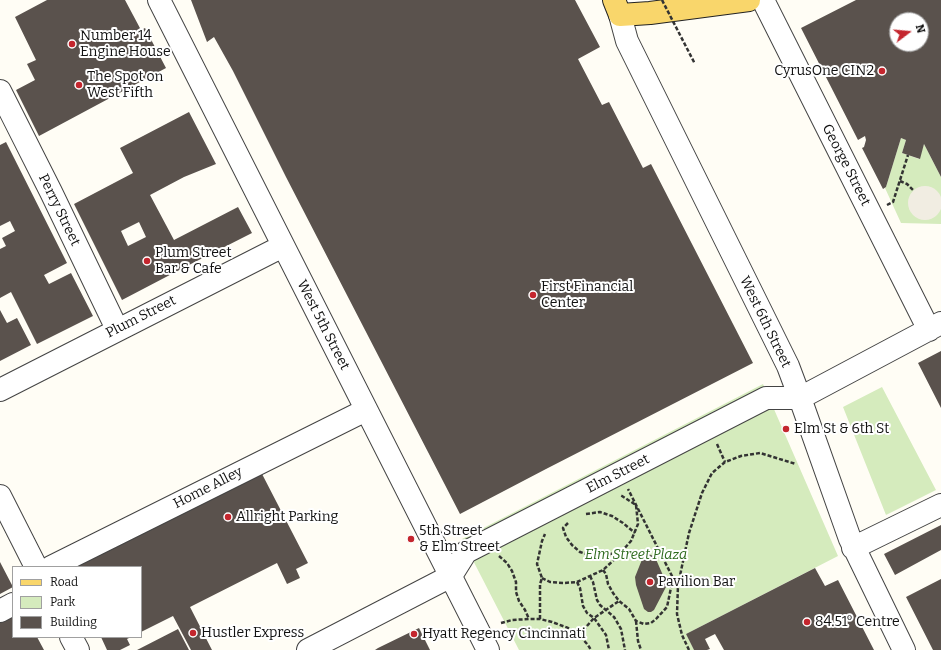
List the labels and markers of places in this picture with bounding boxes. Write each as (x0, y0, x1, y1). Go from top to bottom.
place label: Number 14 Engine House (80, 28, 171, 60)
marker: Number 14 Engine House (67, 39, 77, 49)
place label: CyrusOne CIN2 (774, 63, 874, 79)
marker: CyrusOne CIN2 (877, 66, 887, 76)
place label: The Spot on West Fifth (87, 69, 163, 102)
marker: The Spot on West Fifth (74, 80, 84, 90)
place label: Plum Street Bar & Cafe (155, 245, 232, 278)
marker: Plum Street Bar & Cafe (142, 256, 152, 266)
place label: First Financial Center (541, 279, 633, 312)
marker: First Financial Center (528, 290, 538, 300)
place label: Elm St & 6th St (794, 421, 889, 437)
marker: Elm St & 6th St (781, 424, 791, 434)
place label: Allright Parking (236, 509, 338, 525)
marker: Allright Parking (223, 512, 233, 522)
place label: 5th Street & Elm Street (419, 523, 500, 556)
marker: 5th Street & Elm Street (406, 534, 416, 544)
place label: Pavilion Bar (658, 574, 735, 590)
marker: Pavilion Bar (645, 577, 655, 587)
place label: 84.51° Centre (815, 614, 900, 630)
marker: 84.51° Centre (802, 617, 812, 627)
place label: Hustler Express (201, 625, 304, 641)
place label: Hyatt Regency Cincinnati (422, 626, 586, 642)
marker: Hustler Express (188, 628, 198, 638)
marker: Hyatt Regency Cincinnati (409, 629, 419, 639)

